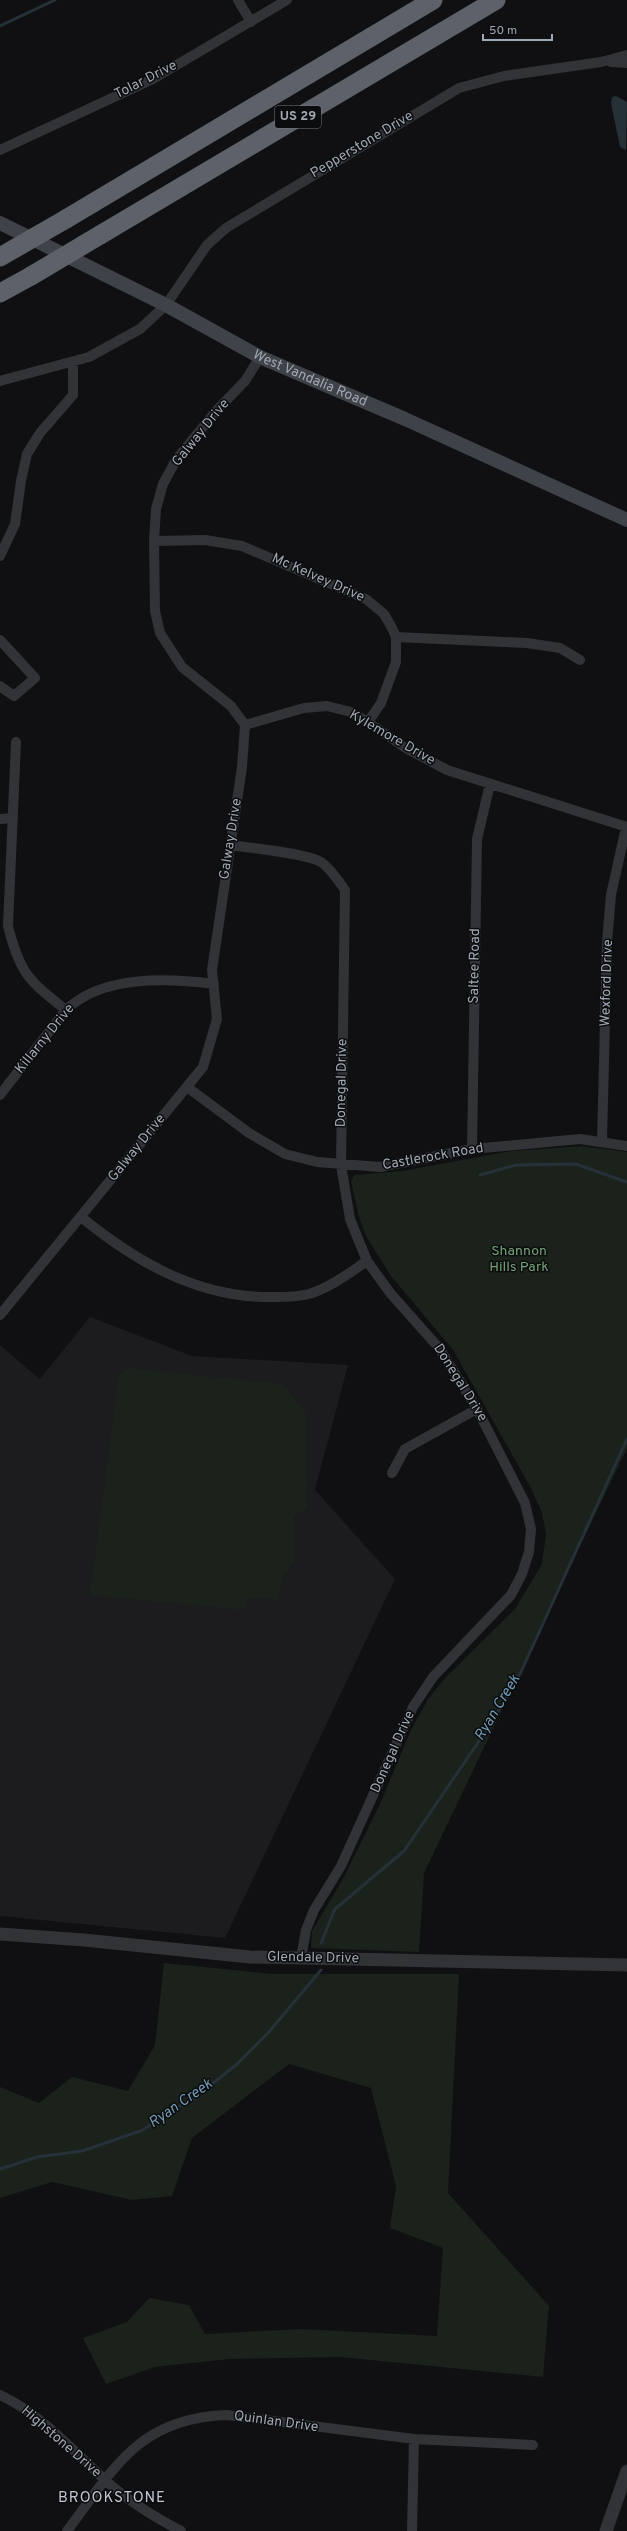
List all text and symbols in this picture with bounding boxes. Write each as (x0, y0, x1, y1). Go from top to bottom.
scale bar (483, 16, 552, 42)
text: 50 m (489, 23, 517, 39)
street label: Tolar Drive (112, 57, 180, 103)
road number: US 29 (275, 106, 321, 128)
street label: Pepperstone Drive (308, 108, 416, 182)
street label: West Vandalia Road (250, 346, 370, 410)
street label: Galway Drive (169, 396, 233, 470)
street label: Mc Kelvey Drive (269, 550, 367, 606)
street label: Kylemore Drive (346, 707, 438, 769)
street label: Galway Drive (216, 797, 246, 881)
street label: Saltee Road (466, 928, 484, 1004)
street label: Wexford Drive (597, 939, 617, 1027)
street label: Killarny Drive (12, 1001, 78, 1077)
street label: Donegal Drive (333, 1039, 351, 1127)
street label: Galway Drive (105, 1111, 169, 1185)
street label: Castlerock Road (381, 1140, 485, 1174)
park label: Shannon Hills Park (489, 1243, 549, 1276)
street label: Donegal Drive (429, 1341, 491, 1425)
water label: Ryan Creek (471, 1671, 525, 1745)
street label: Donegal Drive (367, 1708, 419, 1796)
street label: Glendale Drive (267, 1949, 359, 1967)
water label: Ryan Creek (145, 2075, 217, 2133)
street label: Highstone Drive (17, 2403, 105, 2481)
street label: Quinlan Drive (233, 2408, 319, 2436)
district label: BROOKSTONE (58, 2489, 166, 2508)

